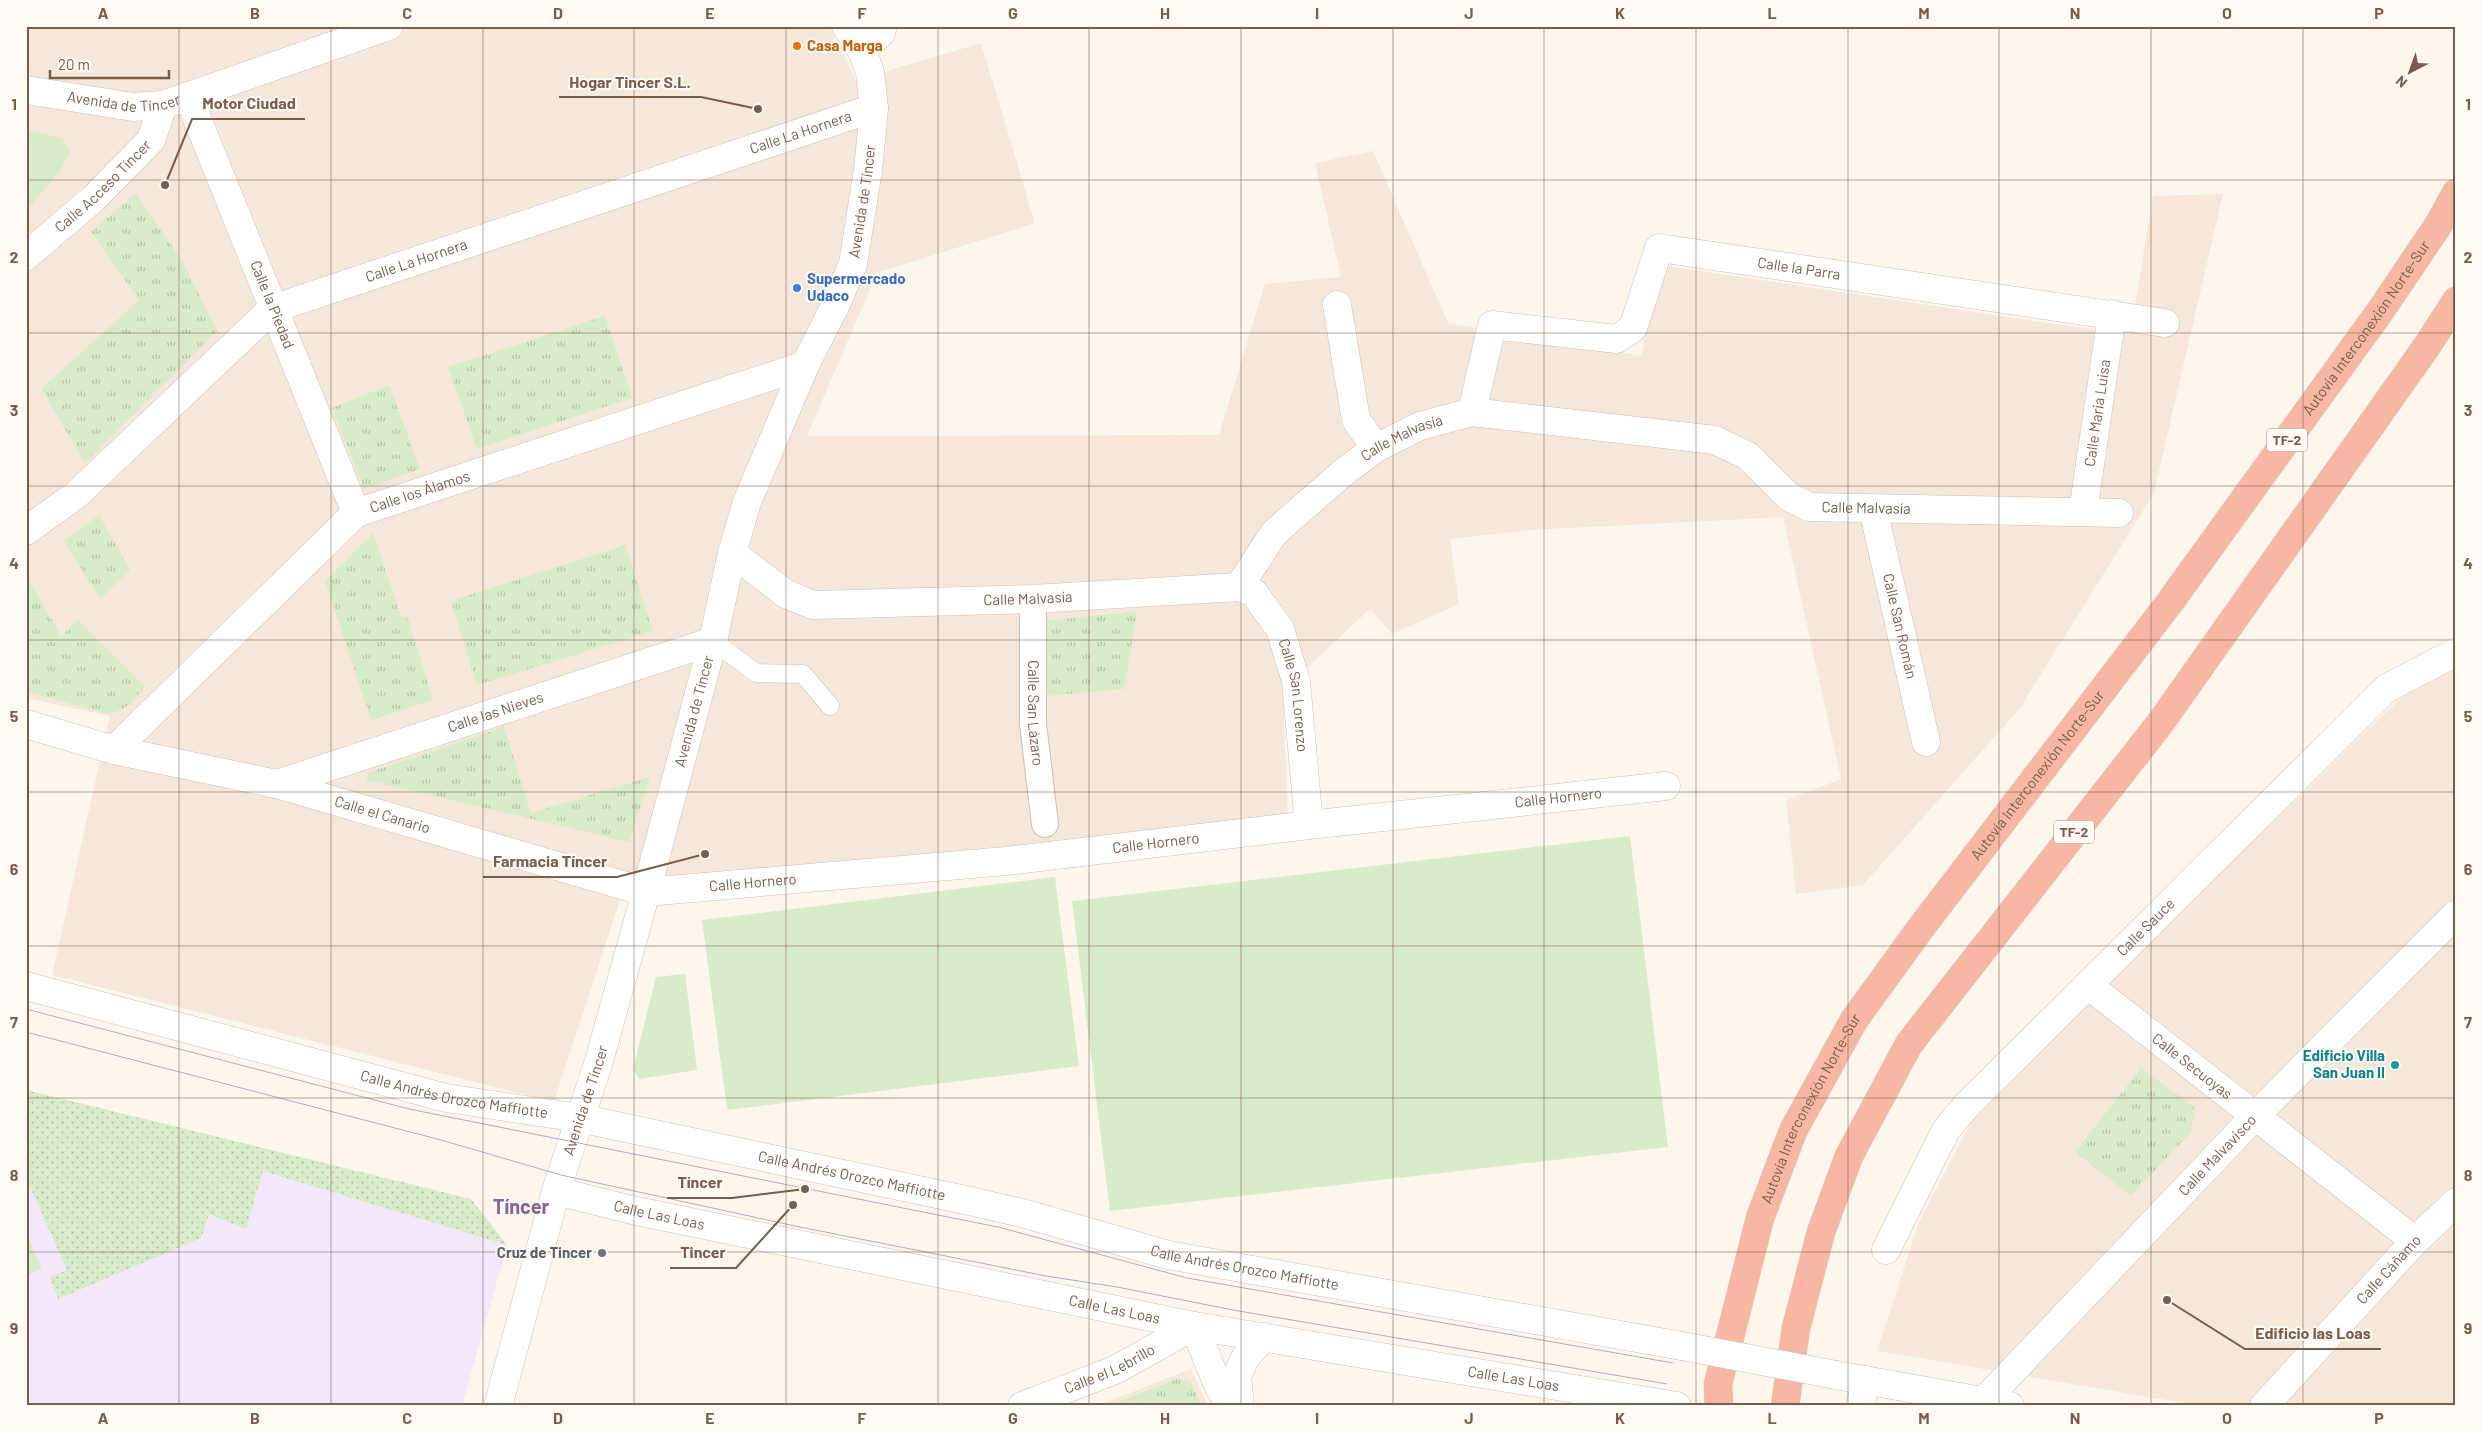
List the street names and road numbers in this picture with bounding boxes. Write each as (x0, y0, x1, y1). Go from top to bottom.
street label: Avenida de Tíncer (66, 87, 183, 116)
street label: Calle La Hornera (747, 106, 854, 157)
street label: Calle Acceso Tíncer (51, 135, 155, 236)
street label: Avenida de Tíncer (844, 143, 878, 259)
street label: Calle La Hornera (363, 234, 469, 285)
street label: Autovía Interconexión Norte-Sur (2298, 236, 2433, 418)
street label: Calle la Parra (1756, 253, 1842, 283)
street label: Calle la Piedad (247, 258, 299, 351)
street label: Calle Maria Luisa (2080, 358, 2113, 468)
street label: Calle Malvasía (1357, 410, 1444, 464)
road number: TF-2 (2267, 428, 2307, 452)
street label: Calle los Álamos (367, 466, 472, 516)
street label: Calle Malvasía (1821, 497, 1911, 517)
street label: Calle San Román (1880, 571, 1921, 680)
street label: Calle Malvasía (983, 587, 1073, 608)
street label: Calle San Lorenzo (1275, 636, 1312, 753)
street label: Avenida de Tíncer (670, 653, 717, 769)
street label: Calle San Lázaro (1025, 660, 1048, 767)
street label: Autovía Interconexión Norte-Sur (1966, 686, 2108, 863)
street label: Calle las Nieves (445, 687, 545, 735)
street label: Calle Hornero (1514, 783, 1603, 810)
street label: Calle el Canario (333, 791, 433, 836)
road number: TF-2 (2054, 820, 2094, 844)
street label: Calle Hornero (1111, 828, 1200, 856)
street label: Calle Hornero (708, 869, 797, 895)
street label: Calle Sauce (2112, 894, 2178, 959)
street label: Autovía Interconexión Norte-Sur (1756, 1009, 1864, 1206)
street label: Calle Secuoyas (2149, 1029, 2236, 1102)
street label: Avenida de Tíncer (558, 1043, 611, 1157)
street label: Calle Andrés Orozco Maffiotte (359, 1066, 549, 1121)
street label: Calle Malvavisco (2174, 1110, 2260, 1199)
street label: Calle Andrés Orozco Maffiotte (757, 1146, 947, 1204)
street label: Calle Las Loas (612, 1196, 706, 1233)
street label: Calle Cáñamo (2352, 1230, 2424, 1307)
street label: Calle Andrés Orozco Maffiotte (1149, 1240, 1341, 1293)
street label: Calle Las Loas (1068, 1290, 1162, 1327)
street label: Calle el Lebrillo (1061, 1340, 1158, 1397)
street label: Calle Las Loas (1466, 1361, 1561, 1394)

